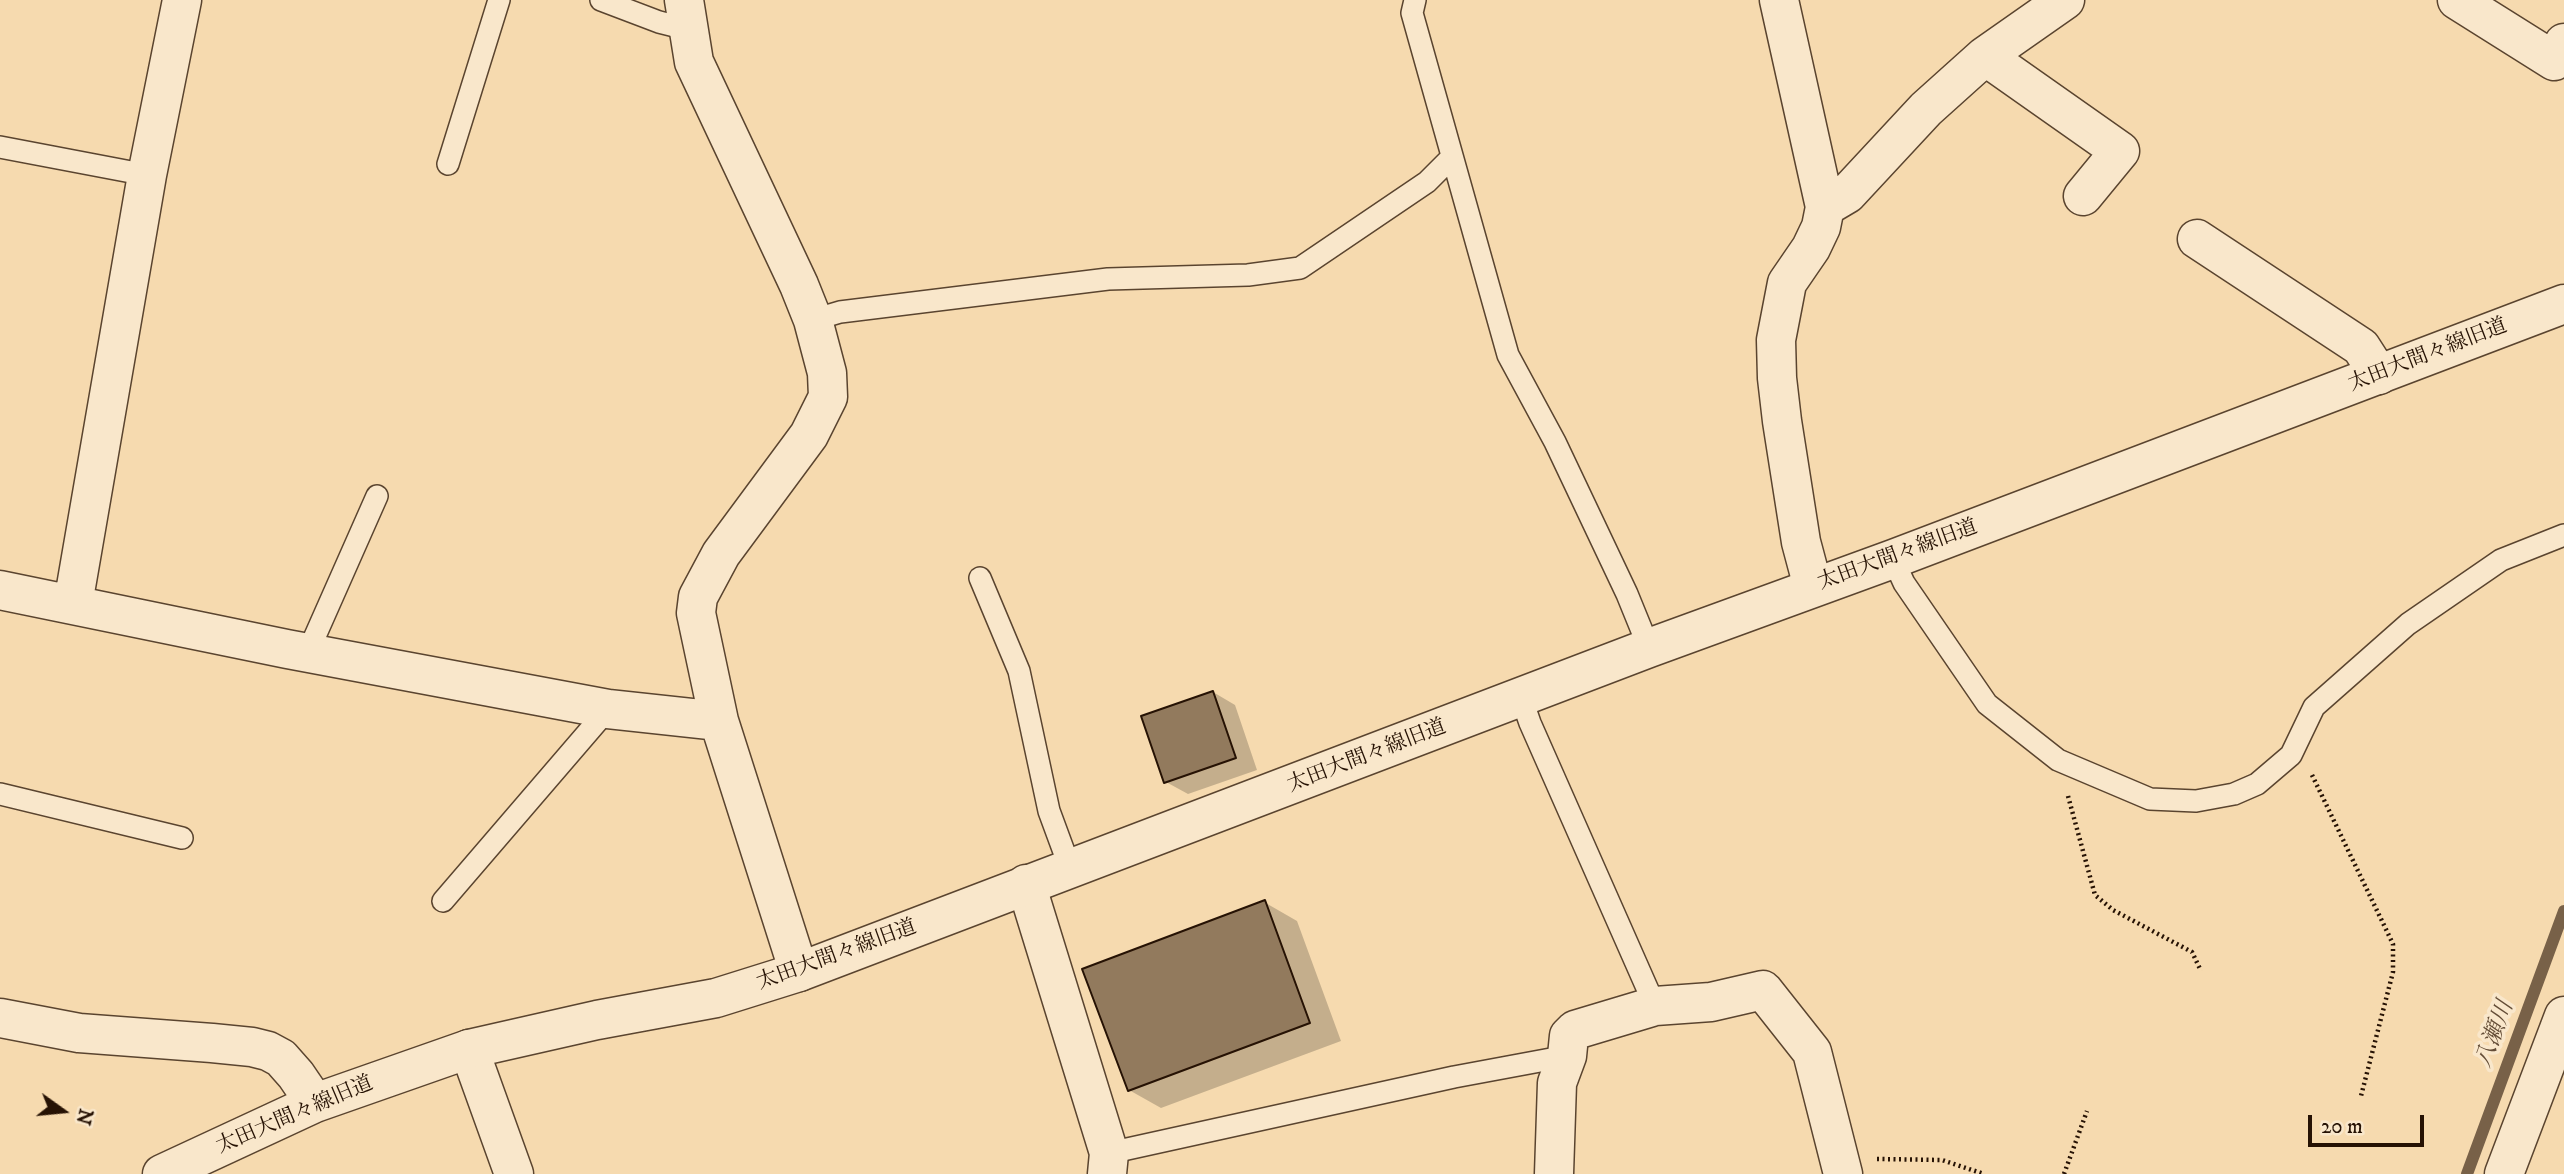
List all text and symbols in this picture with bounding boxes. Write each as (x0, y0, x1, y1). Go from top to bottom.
street label: 太田大間々線旧道 (2345, 314, 2511, 398)
street label: 太田大間々線旧道 (1815, 515, 1981, 597)
street label: 太田大間々線旧道 (1284, 715, 1450, 799)
street label: 太田大間々線旧道 (754, 915, 920, 997)
water label: 八瀬川 (2471, 998, 2521, 1072)
street label: 太田大間々線旧道 (213, 1072, 377, 1160)
north arrow (28, 1076, 98, 1146)
scale bar (2312, 1100, 2428, 1144)
text: N (71, 1106, 97, 1127)
text: 20 m (2321, 1114, 2363, 1140)

